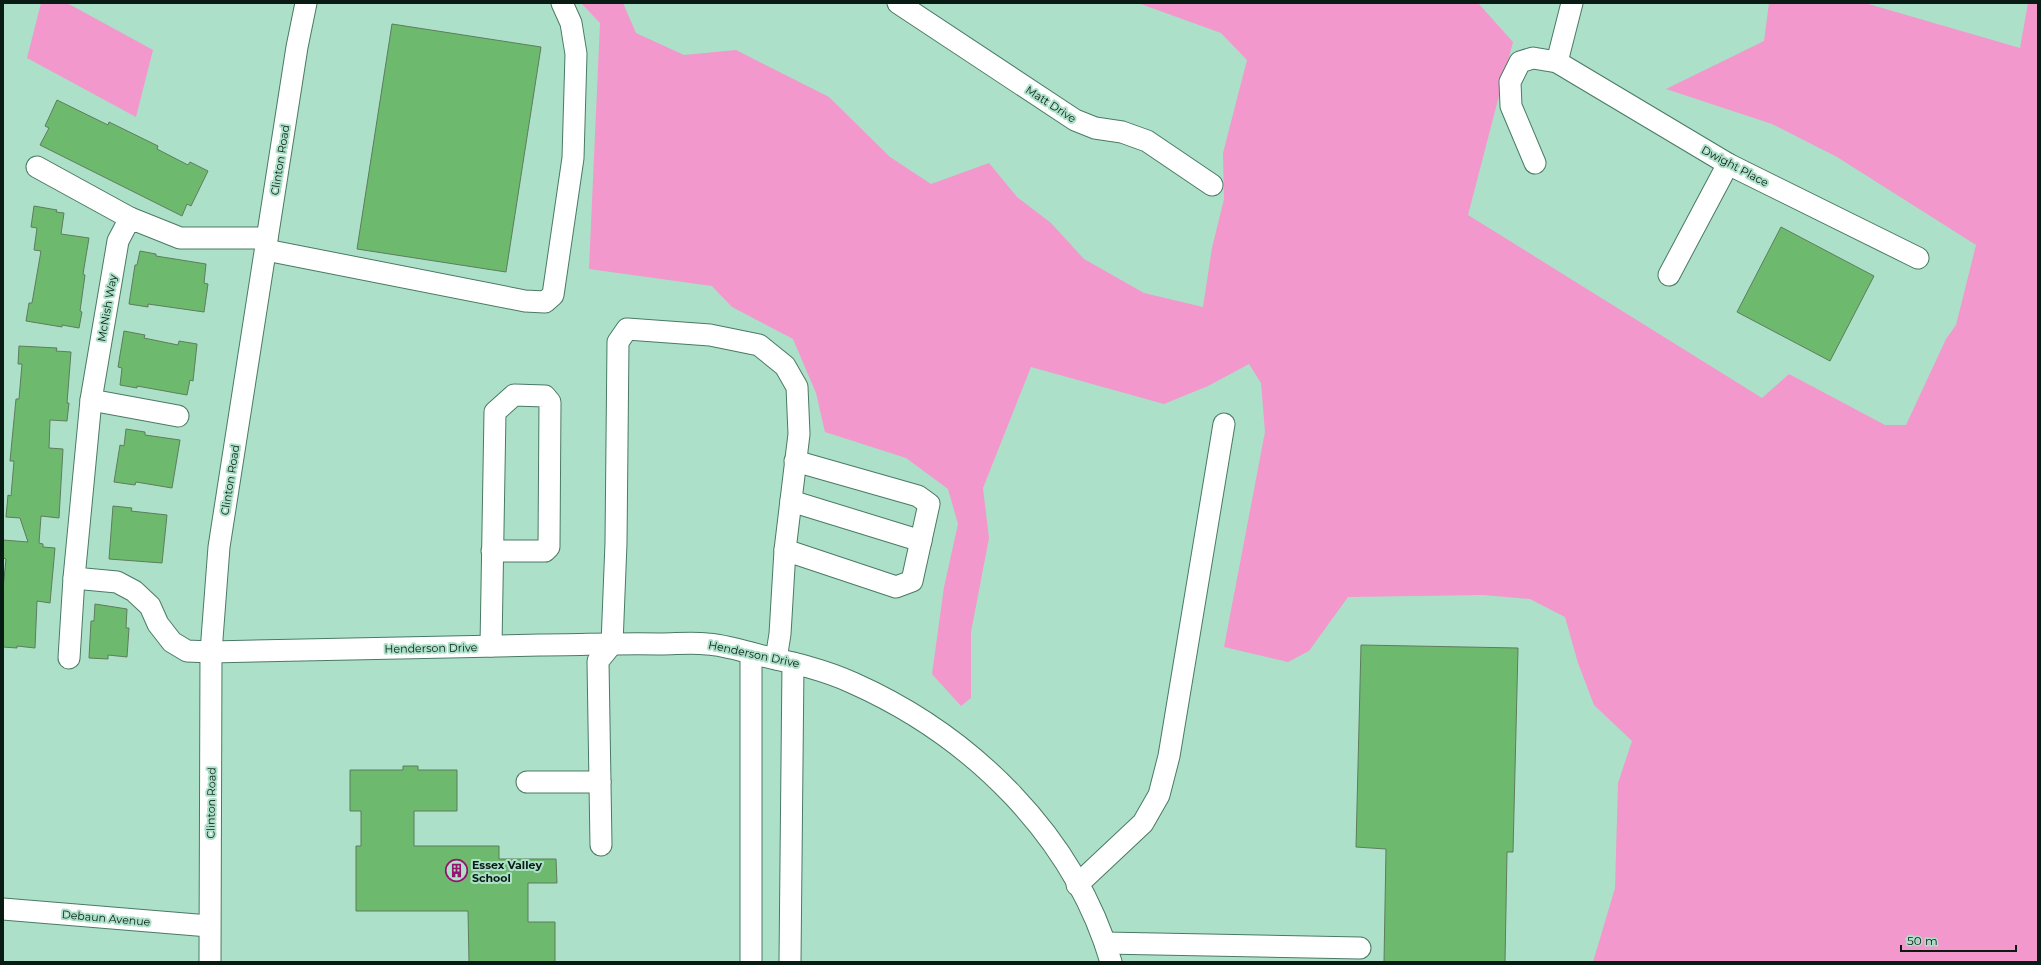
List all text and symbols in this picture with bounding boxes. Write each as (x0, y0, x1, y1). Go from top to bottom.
street label: Matt Drive (1023, 82, 1079, 126)
street label: Clinton Road (268, 124, 292, 196)
street label: Dwight Place (1699, 142, 1771, 190)
street label: McNish Way (94, 273, 120, 343)
street label: Clinton Road (218, 444, 242, 516)
street label: Henderson Drive (707, 637, 801, 671)
street label: Henderson Drive (384, 640, 478, 656)
street label: Clinton Road (203, 767, 219, 839)
building icon: Essex Valley School (443, 858, 469, 884)
place label: Essex Valley School (472, 858, 542, 885)
street label: Debaun Avenue (61, 907, 151, 929)
scale bar (1901, 927, 2016, 953)
text: 50 m (1907, 933, 1938, 948)

